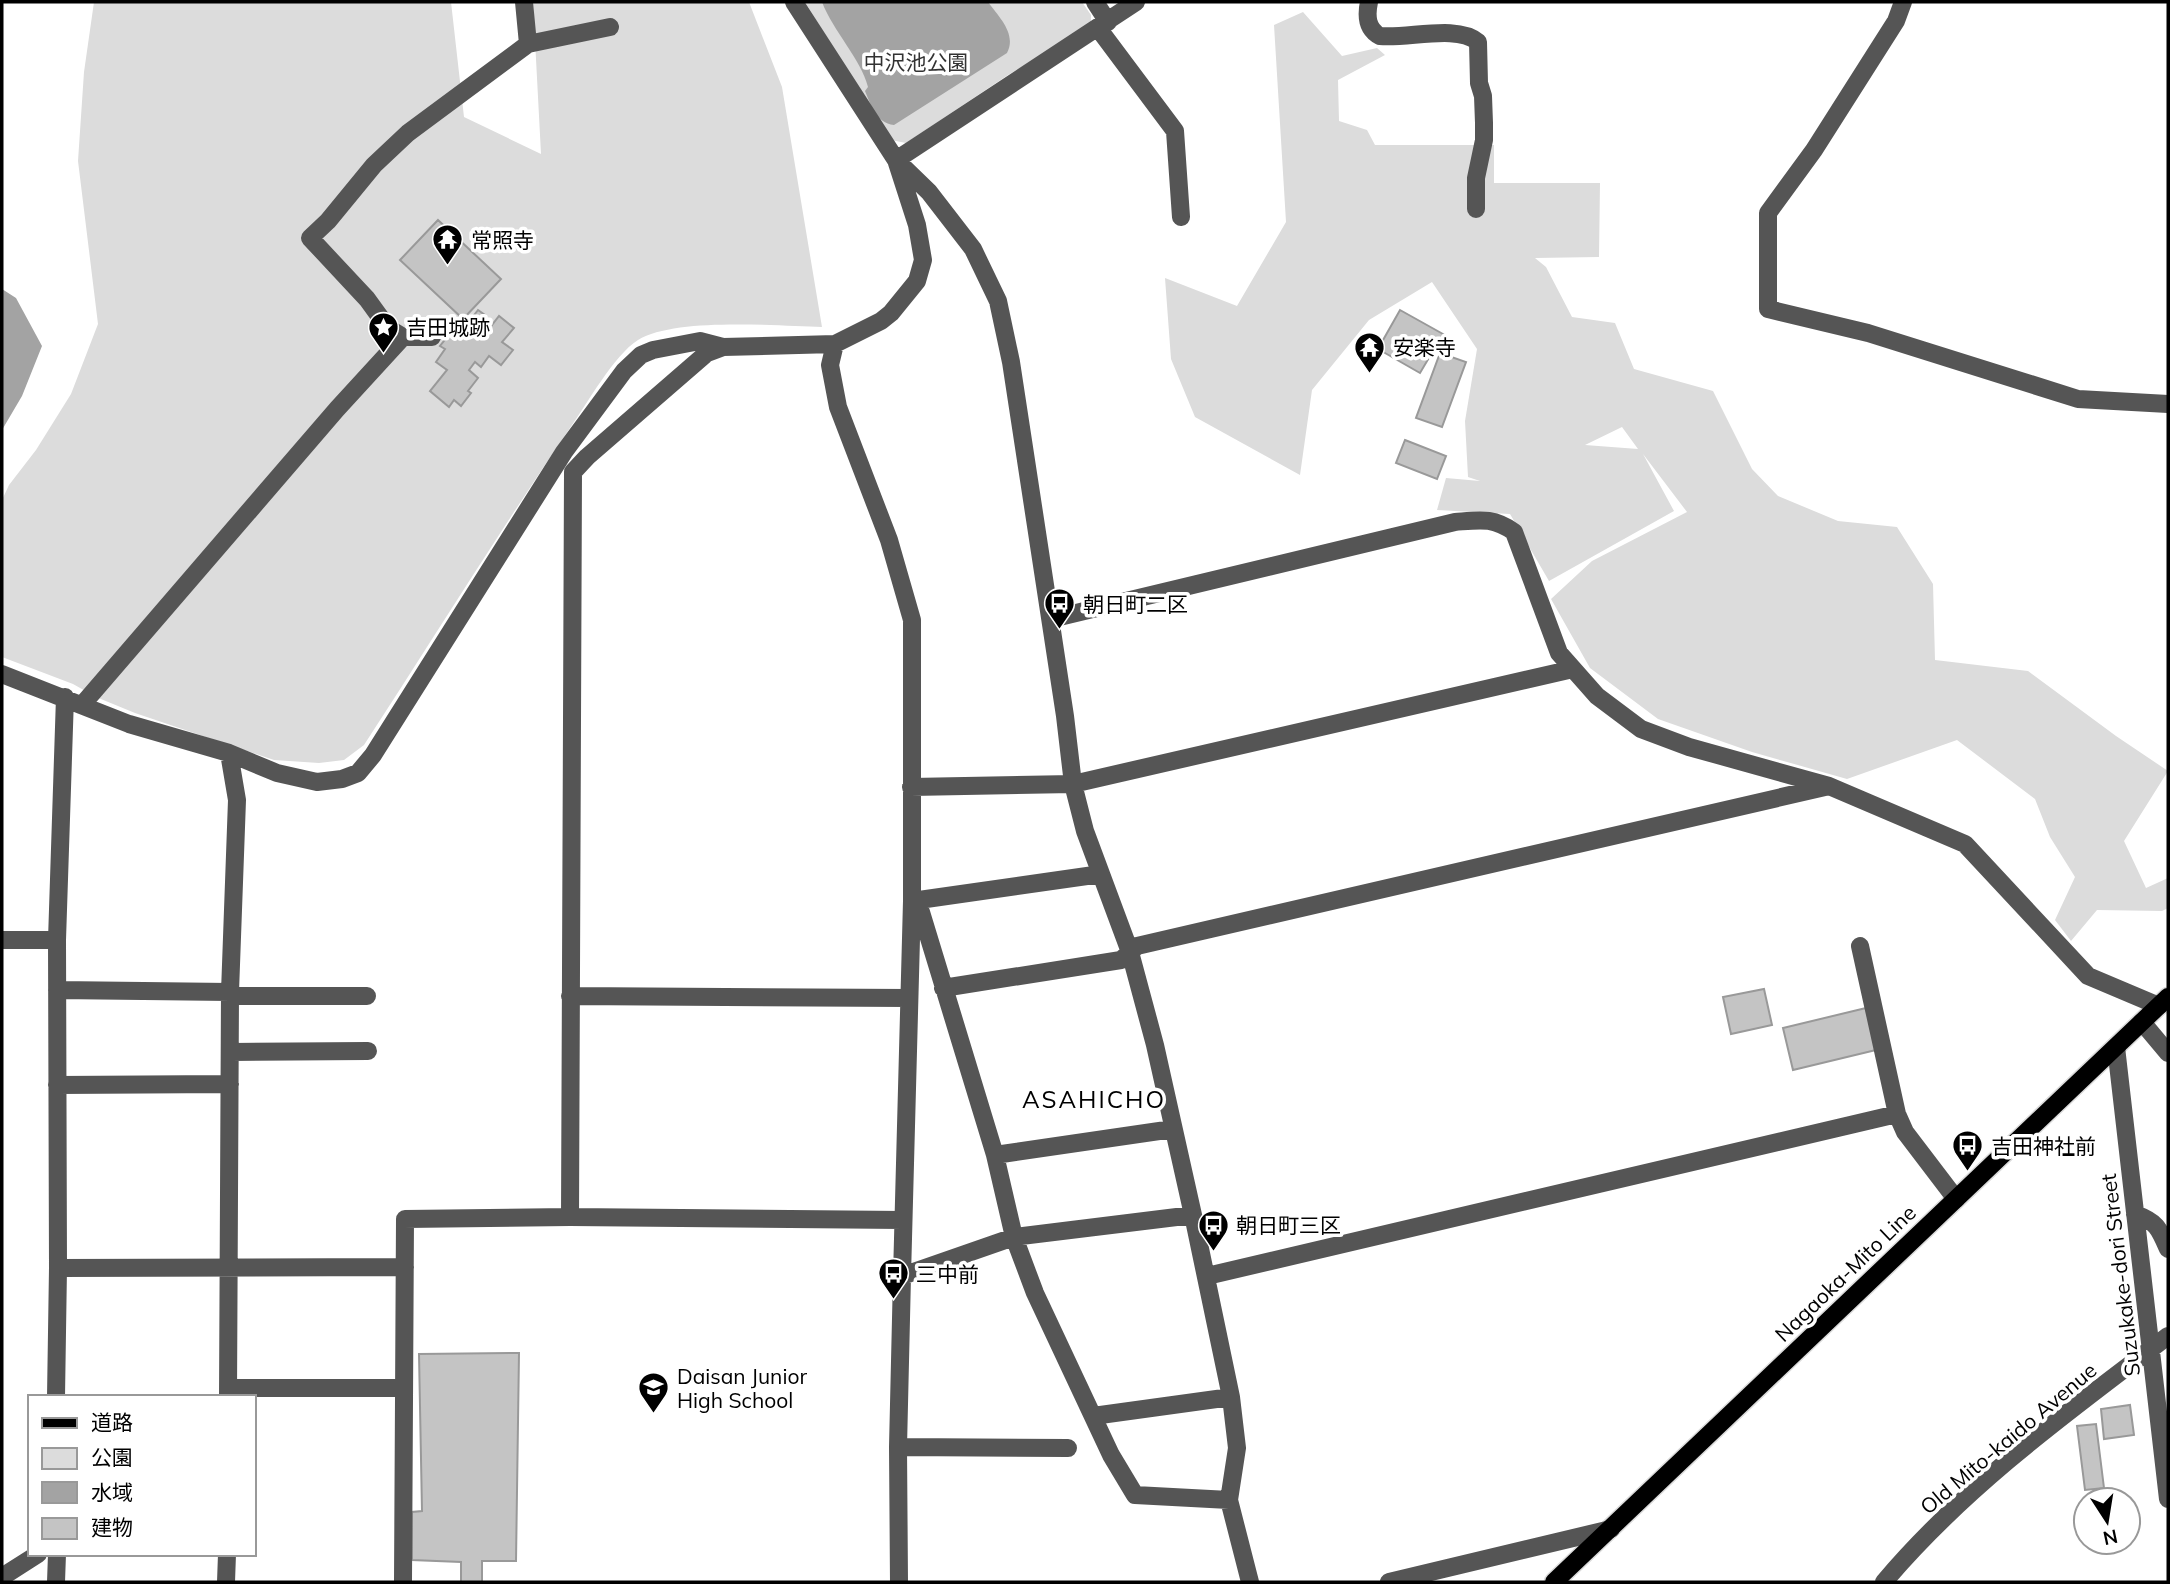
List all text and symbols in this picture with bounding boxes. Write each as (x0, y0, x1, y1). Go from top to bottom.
park label: 中沢池公園 (864, 49, 969, 75)
temple icon: 常照寺 (431, 223, 465, 267)
place label: 常照寺 (471, 227, 534, 253)
place icon: 吉田城跡 (366, 310, 400, 354)
place label: 吉田城跡 (406, 314, 490, 340)
temple icon: 安楽寺 (1353, 330, 1387, 374)
place label: 安楽寺 (1393, 334, 1456, 360)
bus stop icon: 朝日町二区 (1043, 587, 1077, 631)
place label: 朝日町二区 (1083, 591, 1188, 617)
district label: ASAHICHO (1022, 1084, 1166, 1114)
bus stop icon: 吉田神社前 (1951, 1129, 1985, 1173)
place label: 吉田神社前 (1991, 1133, 2096, 1159)
street label: Suzukake-dori Street (2095, 1172, 2145, 1378)
street label: Nagaoka-Mito Line (1769, 1199, 1921, 1347)
bus stop icon: 朝日町三区 (1196, 1208, 1230, 1252)
place label: 朝日町三区 (1236, 1212, 1341, 1238)
bus stop icon: 三中前 (876, 1257, 910, 1301)
place label: 三中前 (916, 1261, 979, 1287)
street label: Old Mito-kaido Avenue (1914, 1357, 2102, 1519)
place label: Daisan Junior High School (677, 1363, 807, 1413)
school or university icon: Daisan Junior High School (637, 1371, 671, 1415)
legend (28, 1395, 256, 1556)
text: 道路 (91, 1409, 133, 1435)
text: 公園 (91, 1444, 133, 1470)
text: 水域 (91, 1479, 133, 1505)
north arrow (2072, 1486, 2142, 1556)
text: 建物 (91, 1514, 133, 1540)
text: N (2101, 1524, 2120, 1551)

